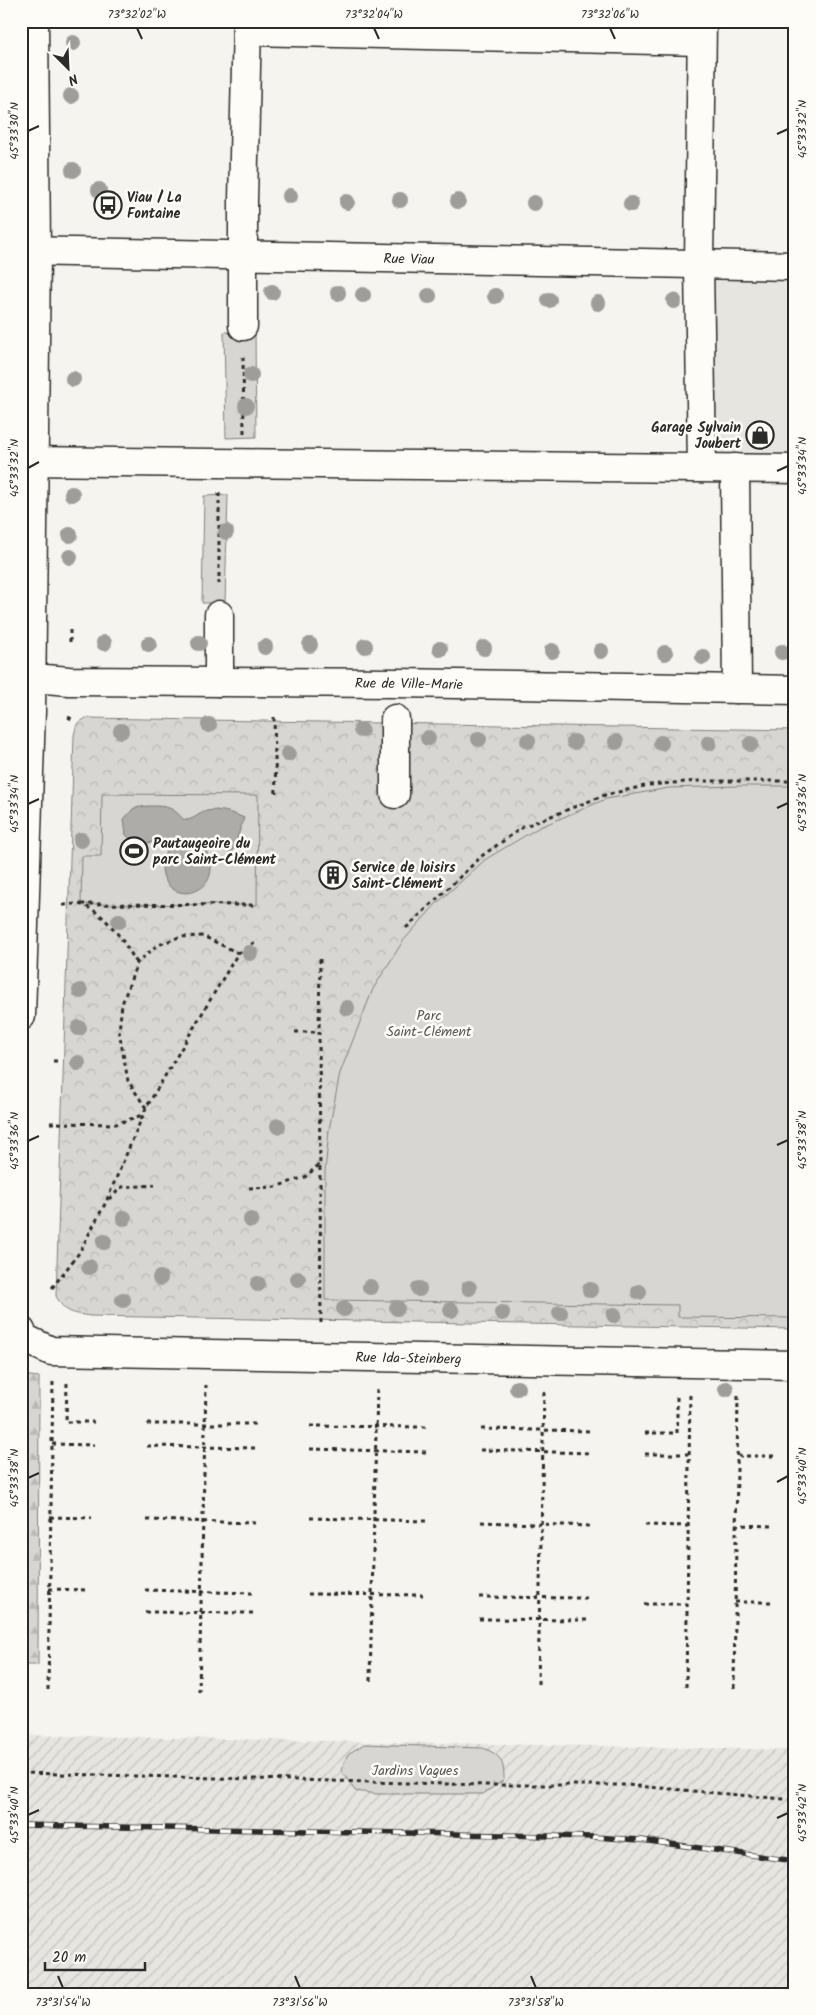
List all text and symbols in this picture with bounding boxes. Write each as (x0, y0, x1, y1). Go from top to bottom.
text: 73°32'02"W (108, 5, 166, 24)
text: 73°32'04"W (345, 5, 403, 24)
text: 73°32'06"W (581, 5, 639, 24)
north arrow (42, 42, 92, 92)
text: N (64, 67, 81, 91)
text: 45°33'32"N (793, 100, 812, 158)
text: 45°33'30"N (5, 102, 24, 160)
place label: Viau / La Fontaine (127, 187, 182, 225)
bus stop icon: Viau / La Fontaine (93, 190, 123, 220)
street label: Rue Viau (383, 248, 435, 271)
place label: Garage Sylvain Joubert (651, 417, 742, 455)
shop icon: Garage Sylvain Joubert (745, 420, 775, 450)
text: 45°33'34"N (793, 437, 812, 495)
text: 45°33'32"N (5, 439, 24, 497)
street label: Rue de Ville-Marie (355, 673, 464, 696)
text: 45°33'36"N (793, 774, 812, 832)
text: 45°33'34"N (5, 775, 24, 833)
place label: Pautaugeoire du parc Saint-Clément (152, 833, 277, 871)
sports icon: Pautaugeoire du parc Saint-Clément (119, 836, 149, 866)
place label: Service de loisirs Saint-Clément (352, 857, 456, 895)
building icon: Service de loisirs Saint-Clément (318, 860, 348, 890)
park label: Parc Saint-Clément (387, 1005, 472, 1043)
text: 45°33'38"N (793, 1111, 812, 1169)
text: 45°33'36"N (5, 1112, 24, 1170)
street label: Rue Ida-Steinberg (355, 1347, 462, 1371)
text: 45°33'40"N (793, 1447, 812, 1505)
text: 45°33'38"N (5, 1449, 24, 1507)
park label: Jardins Vagues (372, 1760, 458, 1782)
text: 45°33'42"N (793, 1784, 812, 1842)
text: 45°33'40"N (5, 1786, 24, 1844)
scale bar (45, 1940, 145, 1972)
text: 20 m (52, 1946, 86, 1970)
text: 73°31'54"W (35, 1993, 91, 2012)
text: 73°31'56"W (272, 1993, 328, 2012)
text: 73°31'58"W (508, 1993, 564, 2012)

